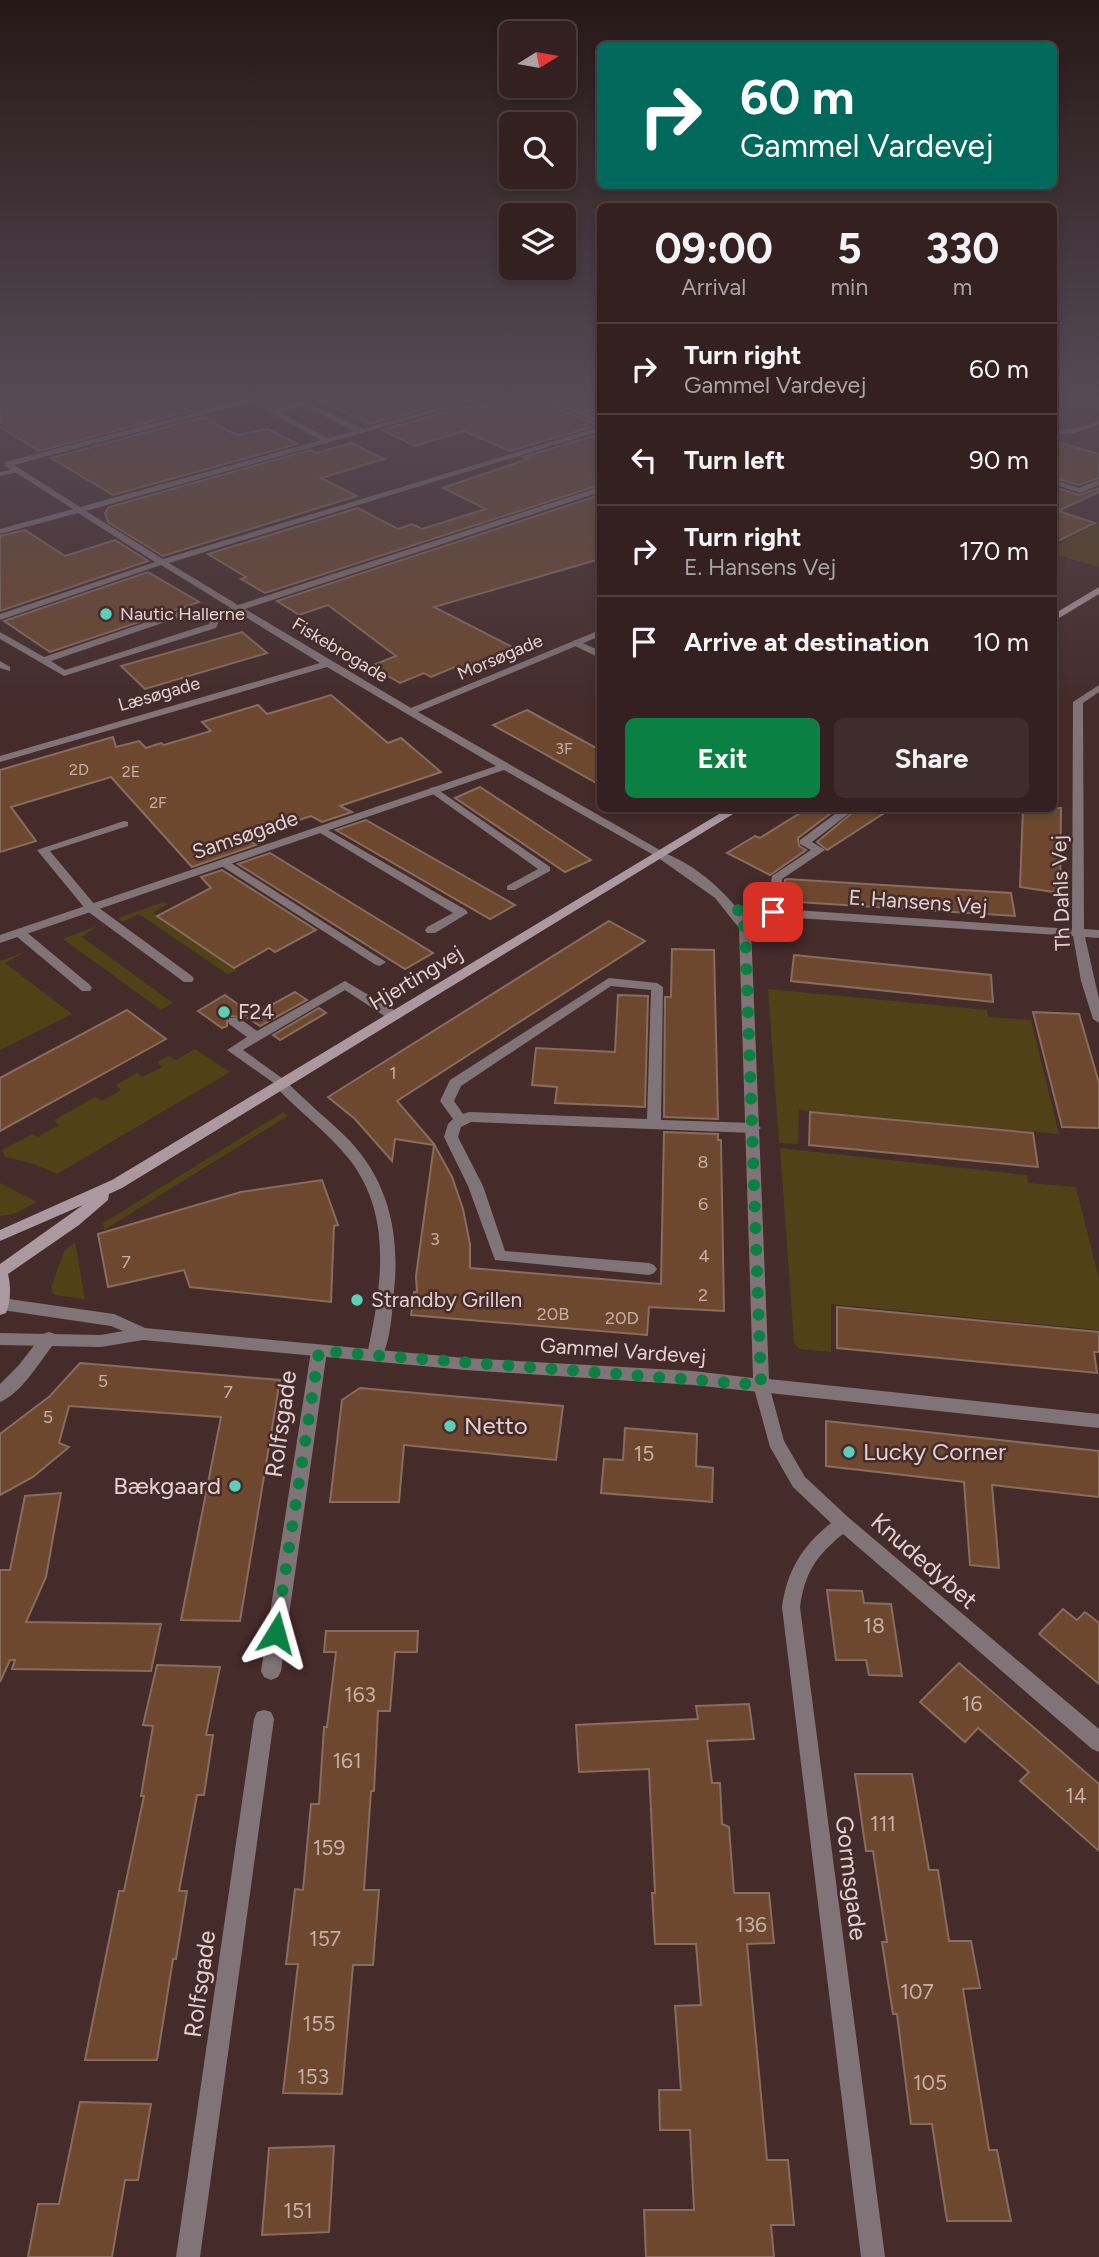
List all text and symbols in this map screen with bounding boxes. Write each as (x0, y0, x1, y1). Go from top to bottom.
north arrow (499, 21, 576, 98)
map controls (499, 21, 576, 280)
text: 60 m (740, 67, 855, 126)
icon: right (625, 70, 716, 161)
button: search (499, 112, 576, 189)
text: Gammel Vardevej (740, 127, 994, 165)
button: layers (499, 203, 576, 280)
text: 09:00 (654, 223, 773, 274)
text: 5 (837, 223, 862, 274)
text: 330 (926, 223, 1000, 274)
text: Arrival (681, 273, 746, 301)
text: min (830, 273, 868, 301)
text: m (953, 273, 972, 301)
text: Turn right (684, 339, 801, 371)
icon: right (625, 350, 663, 388)
text: 60 m (969, 353, 1029, 385)
text: Gammel Vardevej (684, 371, 866, 399)
icon: left (625, 441, 663, 479)
text: Turn left (684, 444, 785, 476)
text: 90 m (969, 444, 1029, 476)
text: Turn right (684, 521, 801, 553)
icon: right (625, 532, 663, 570)
text: 170 m (959, 535, 1029, 567)
text: E. Hansens Vej (684, 553, 836, 581)
place label: Nautic Hallerne (120, 603, 245, 625)
marker: Nautic Hallerne (98, 606, 114, 622)
street label: Fiskebrogade (288, 613, 392, 687)
icon: arrive (625, 623, 663, 661)
text: Arrive at destination (684, 626, 929, 658)
text: 10 m (973, 626, 1029, 658)
street label: Morsøgade (454, 629, 546, 685)
street label: Læsøgade (116, 672, 203, 716)
button: Exit (625, 718, 820, 798)
button: Share (834, 718, 1029, 798)
house number: 3F (555, 739, 573, 758)
house number: 2D (69, 760, 89, 779)
house number: 2E (122, 762, 140, 781)
house number: 2F (149, 793, 167, 812)
street label: Samsøgade (189, 805, 301, 864)
street label: Th Dahls Vej (1046, 835, 1075, 951)
pin (743, 882, 803, 942)
street label: E. Hansens Vej (848, 884, 988, 919)
icon: arrive (754, 893, 792, 931)
street label: Hjertingvej (364, 940, 467, 1015)
place label: F24 (238, 999, 274, 1024)
marker: F24 (216, 1004, 232, 1020)
house number: 1 (389, 1062, 397, 1084)
house number: 8 (697, 1151, 709, 1173)
house number: 6 (698, 1193, 708, 1215)
house number: 3 (430, 1228, 440, 1250)
house number: 4 (698, 1245, 710, 1267)
house number: 7 (121, 1251, 131, 1273)
house number: 2 (698, 1284, 708, 1306)
place label: Strandby Grillen (371, 1287, 522, 1312)
marker: Strandby Grillen (349, 1292, 365, 1308)
house number: 20B (537, 1303, 569, 1325)
house number: 20D (605, 1307, 639, 1329)
street label: Gammel Vardevej (539, 1332, 707, 1369)
street label: Rolfsgade (259, 1369, 302, 1479)
house number: 5 (98, 1370, 108, 1392)
house number: 7 (223, 1381, 233, 1403)
house number: 5 (43, 1406, 53, 1428)
place label: Netto (464, 1411, 528, 1440)
marker: Netto (442, 1418, 458, 1434)
place label: Lucky Corner (863, 1437, 1006, 1466)
house number: 15 (634, 1441, 654, 1466)
marker: Lucky Corner (841, 1444, 857, 1460)
place label: Bækgaard (113, 1471, 221, 1500)
marker: Bækgaard (227, 1478, 243, 1494)
street label: Knudedybet (865, 1507, 983, 1615)
position arrow (239, 1596, 313, 1670)
house number: 18 (863, 1613, 885, 1638)
house number: 163 (344, 1682, 376, 1707)
house number: 16 (962, 1691, 982, 1716)
house number: 161 (332, 1748, 362, 1773)
house number: 14 (1065, 1783, 1087, 1808)
house number: 111 (870, 1811, 896, 1836)
street label: Gormsgade (829, 1814, 874, 1942)
house number: 159 (313, 1835, 345, 1860)
house number: 136 (735, 1912, 767, 1937)
house number: 157 (309, 1926, 341, 1951)
street label: Rolfsgade (178, 1929, 221, 2039)
house number: 107 (900, 1979, 934, 2004)
house number: 155 (303, 2011, 335, 2036)
house number: 153 (297, 2064, 329, 2089)
house number: 105 (913, 2070, 947, 2095)
house number: 151 (283, 2198, 313, 2223)

